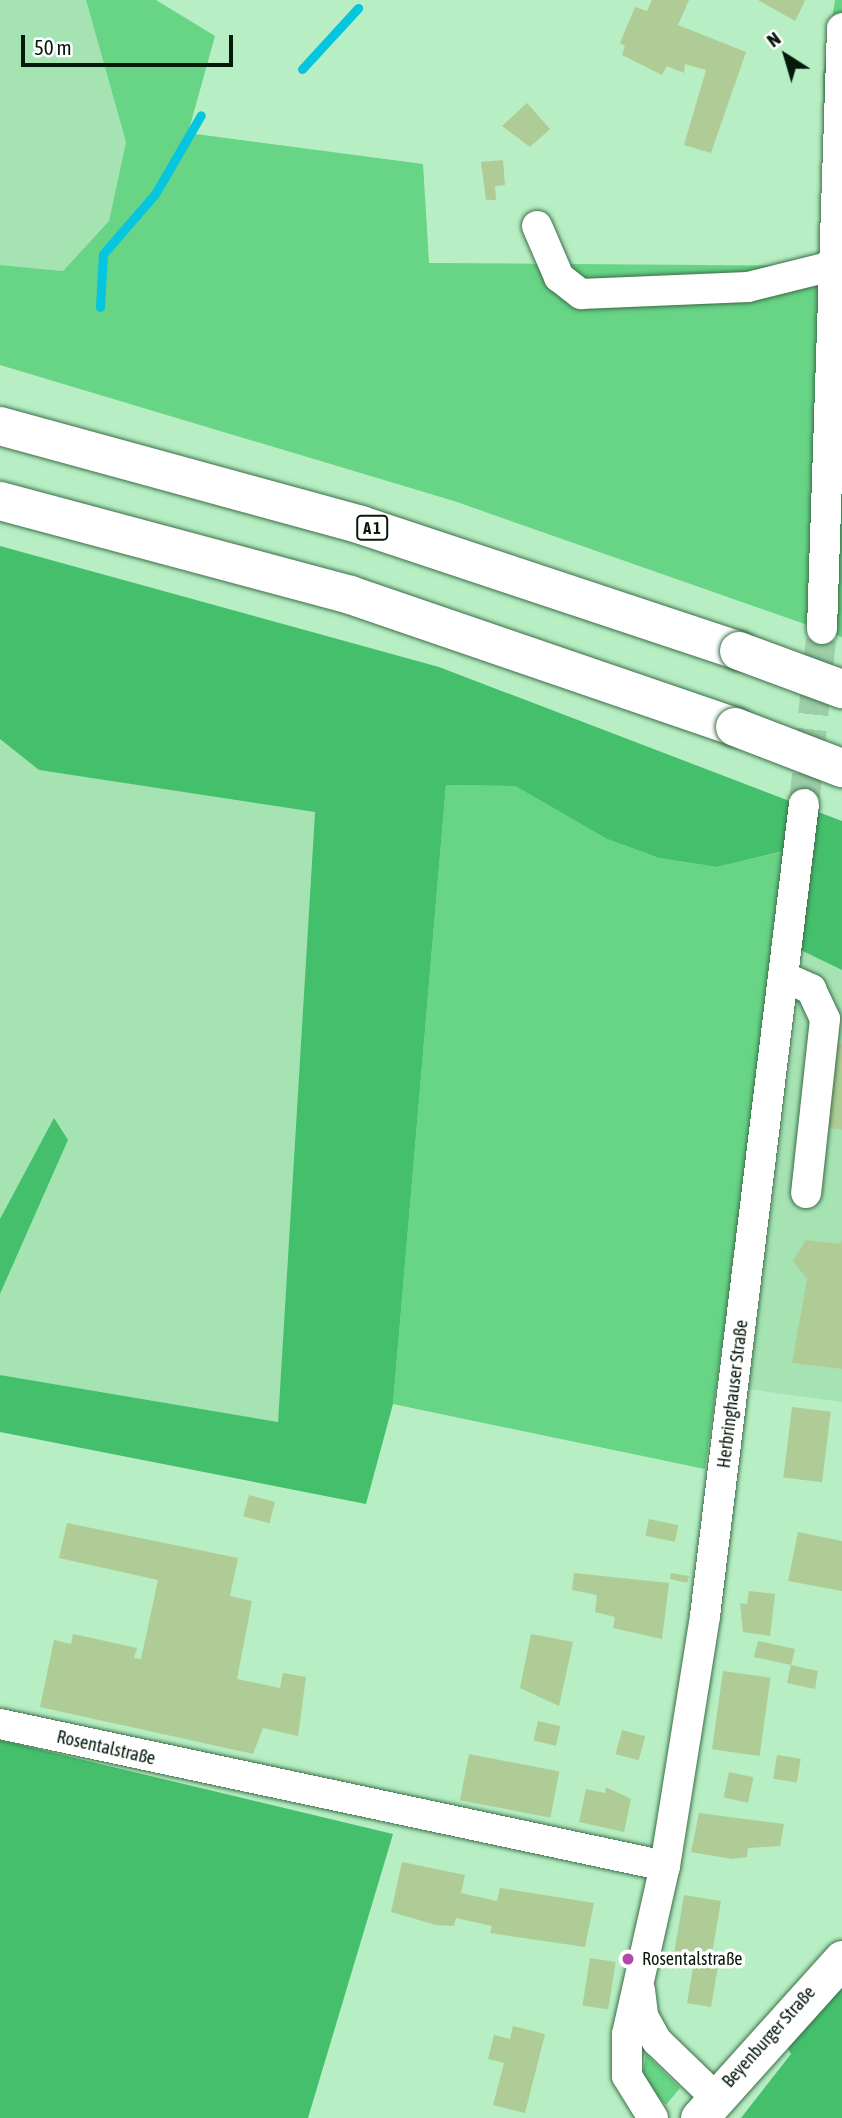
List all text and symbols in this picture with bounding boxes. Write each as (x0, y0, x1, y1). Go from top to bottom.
scale bar (24, 21, 236, 65)
north arrow (751, 21, 821, 91)
text: N (762, 27, 784, 51)
text: 50 m (34, 35, 72, 59)
road number: A 1 (354, 516, 390, 540)
street label: Herbringhauser Straße (713, 1319, 753, 1469)
street label: Rosentalstraße (55, 1726, 157, 1770)
place label: Rosentalstraße (642, 1948, 743, 1970)
marker: Rosentalstraße (620, 1951, 636, 1967)
street label: Beyenburger Straße (718, 1982, 820, 2092)

